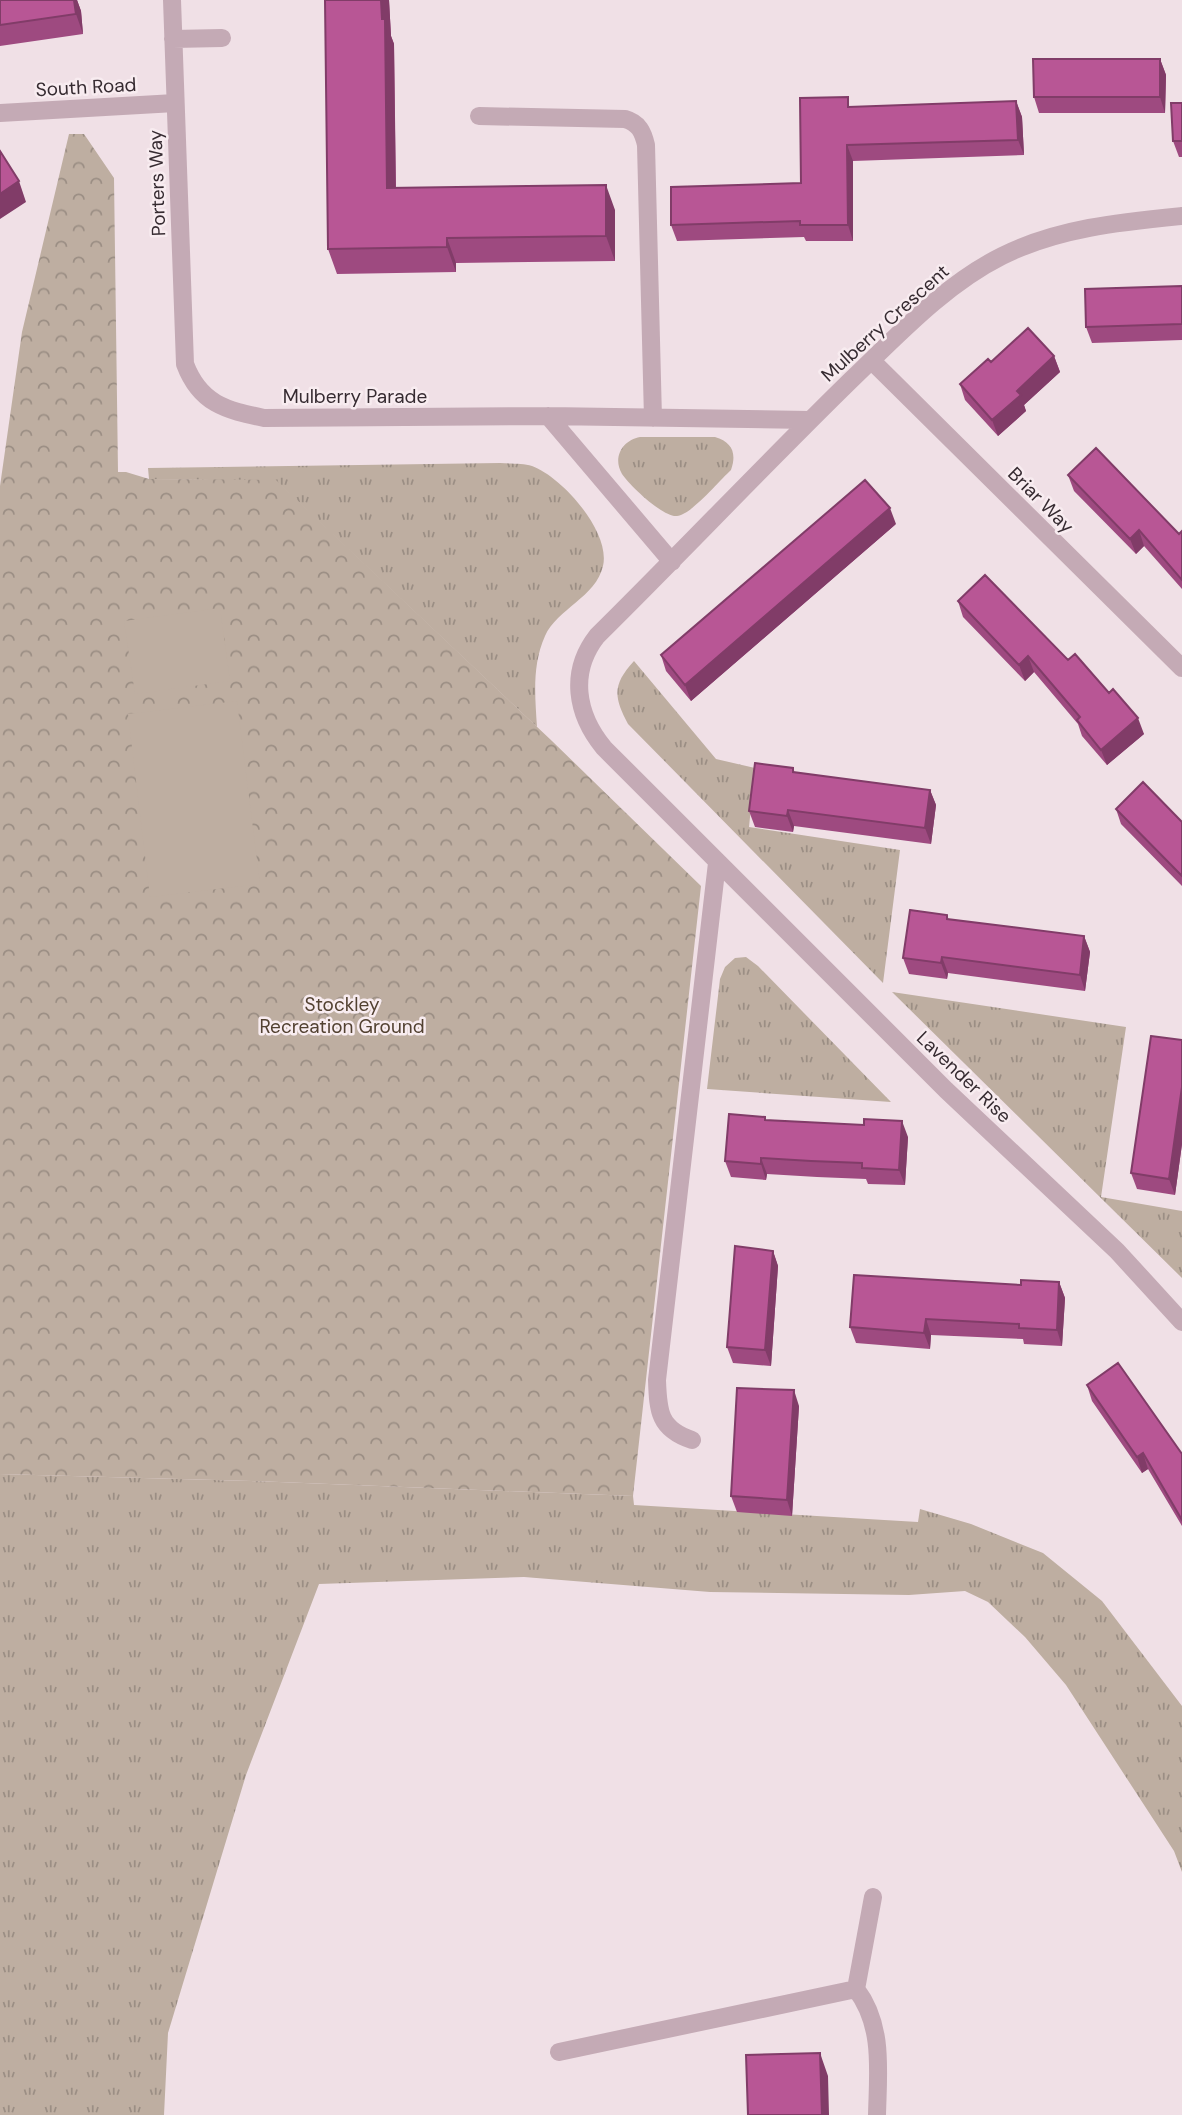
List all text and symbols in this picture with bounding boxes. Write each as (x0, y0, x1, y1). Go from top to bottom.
street label: South Road (35, 72, 137, 102)
street label: Porters Way (143, 129, 171, 237)
street label: Mulberry Crescent (816, 259, 954, 387)
street label: Mulberry Parade (283, 384, 427, 409)
street label: Briar Way (1003, 462, 1080, 539)
park label: Stockley Recreation Ground (259, 992, 425, 1039)
street label: Lavender Rise (911, 1026, 1017, 1128)

